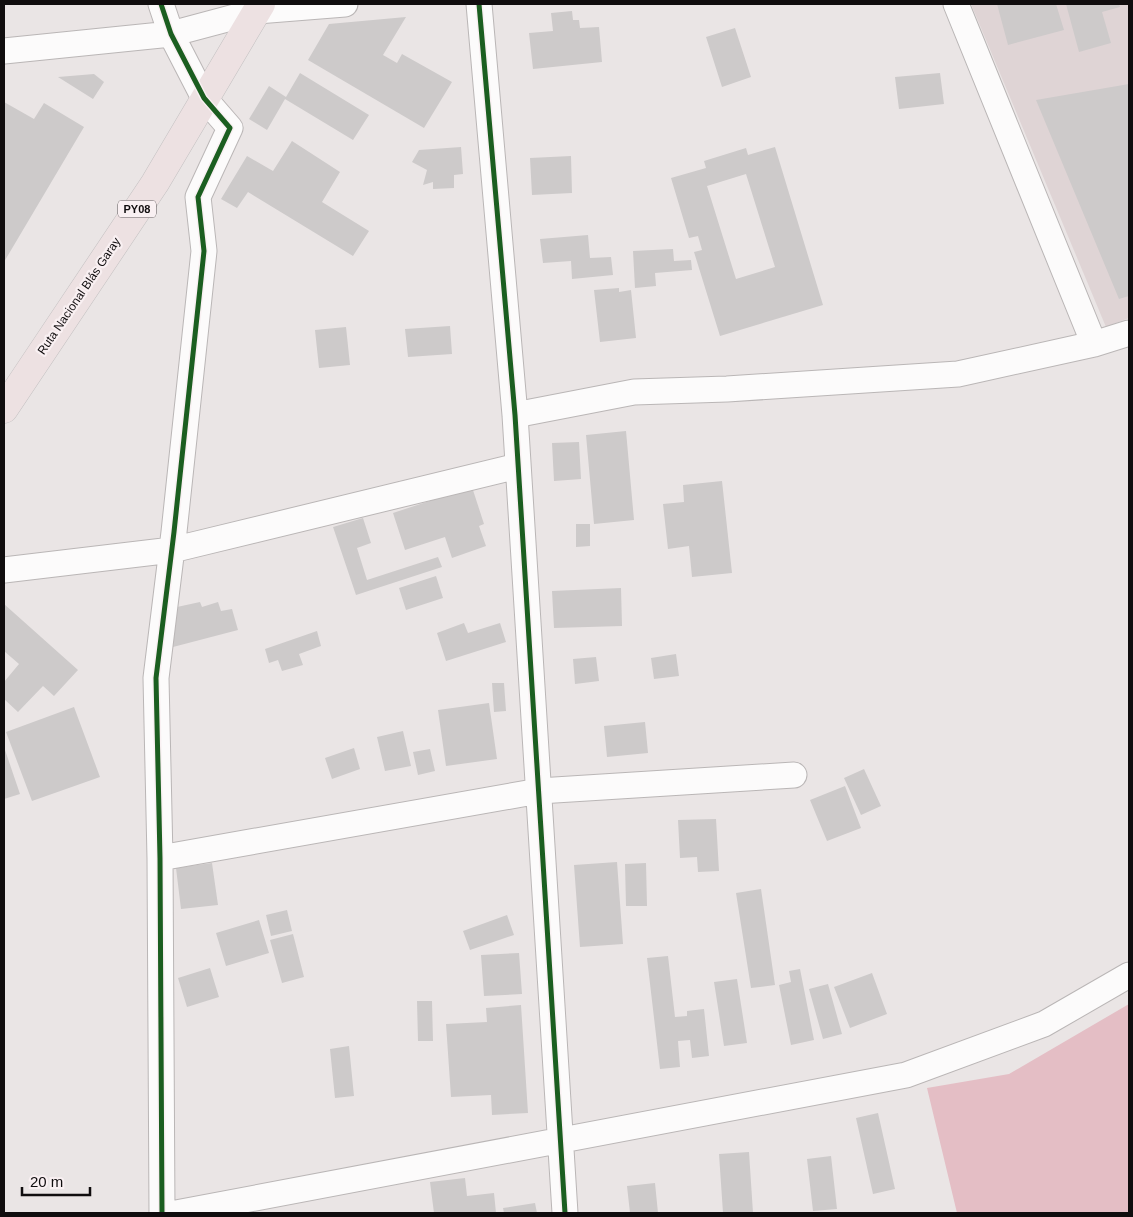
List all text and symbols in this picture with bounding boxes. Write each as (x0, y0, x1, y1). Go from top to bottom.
road number: PY08 (118, 200, 156, 218)
street label: Ruta Nacional Blás Garay (35, 235, 123, 357)
scale bar (22, 1164, 90, 1196)
text: 20 m (30, 1173, 63, 1190)

